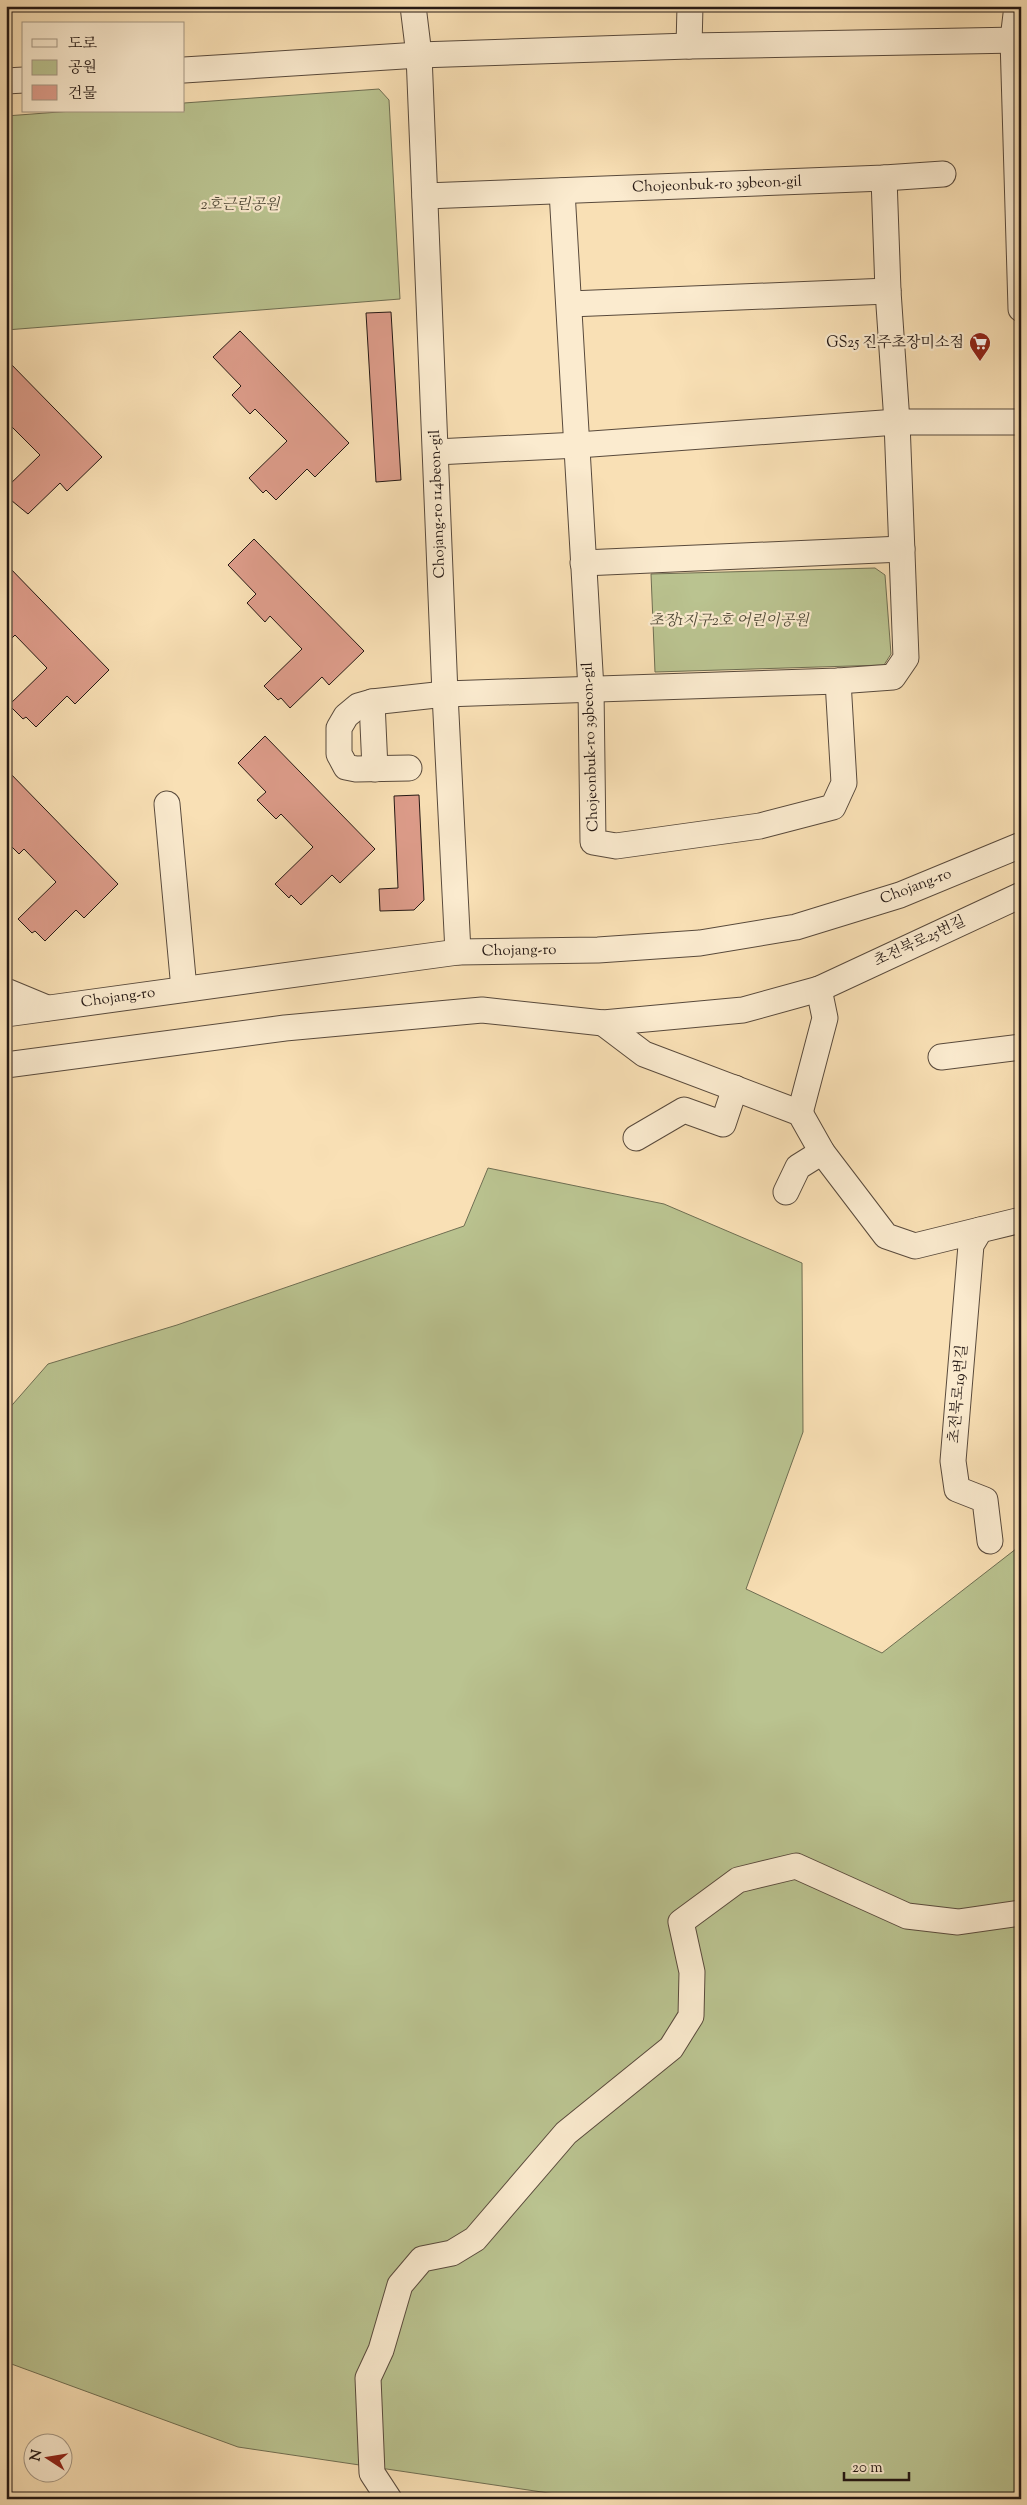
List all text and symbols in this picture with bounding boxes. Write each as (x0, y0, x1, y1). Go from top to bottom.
legend (22, 22, 185, 112)
text: 도로 (68, 34, 97, 55)
text: 공원 (68, 58, 97, 79)
text: 건물 (68, 84, 97, 105)
street label: Chojeonbuk-ro 39beon-gil (632, 172, 802, 198)
park label: 2호근린공원 (200, 195, 281, 216)
supermarket icon: GS25 진주초장미소점 (968, 331, 992, 362)
place label: GS25 진주초장미소점 (826, 333, 964, 354)
street label: Chojang-ro 114beon-gil (425, 429, 451, 579)
park label: 초장1지구2호 어린이공원 (649, 611, 810, 632)
street label: Chojeonbuk-ro 39beon-gil (578, 662, 604, 832)
street label: Chojang-ro (877, 864, 955, 910)
street label: 초전북로25번길 (871, 912, 969, 972)
street label: Chojang-ro (481, 940, 557, 962)
street label: Chojang-ro (79, 982, 157, 1014)
street label: 초전북로19번길 (944, 1344, 974, 1444)
north arrow (22, 2432, 72, 2482)
text: N (26, 2448, 48, 2463)
scale bar (844, 2450, 910, 2482)
text: 20 m (852, 2458, 883, 2479)

